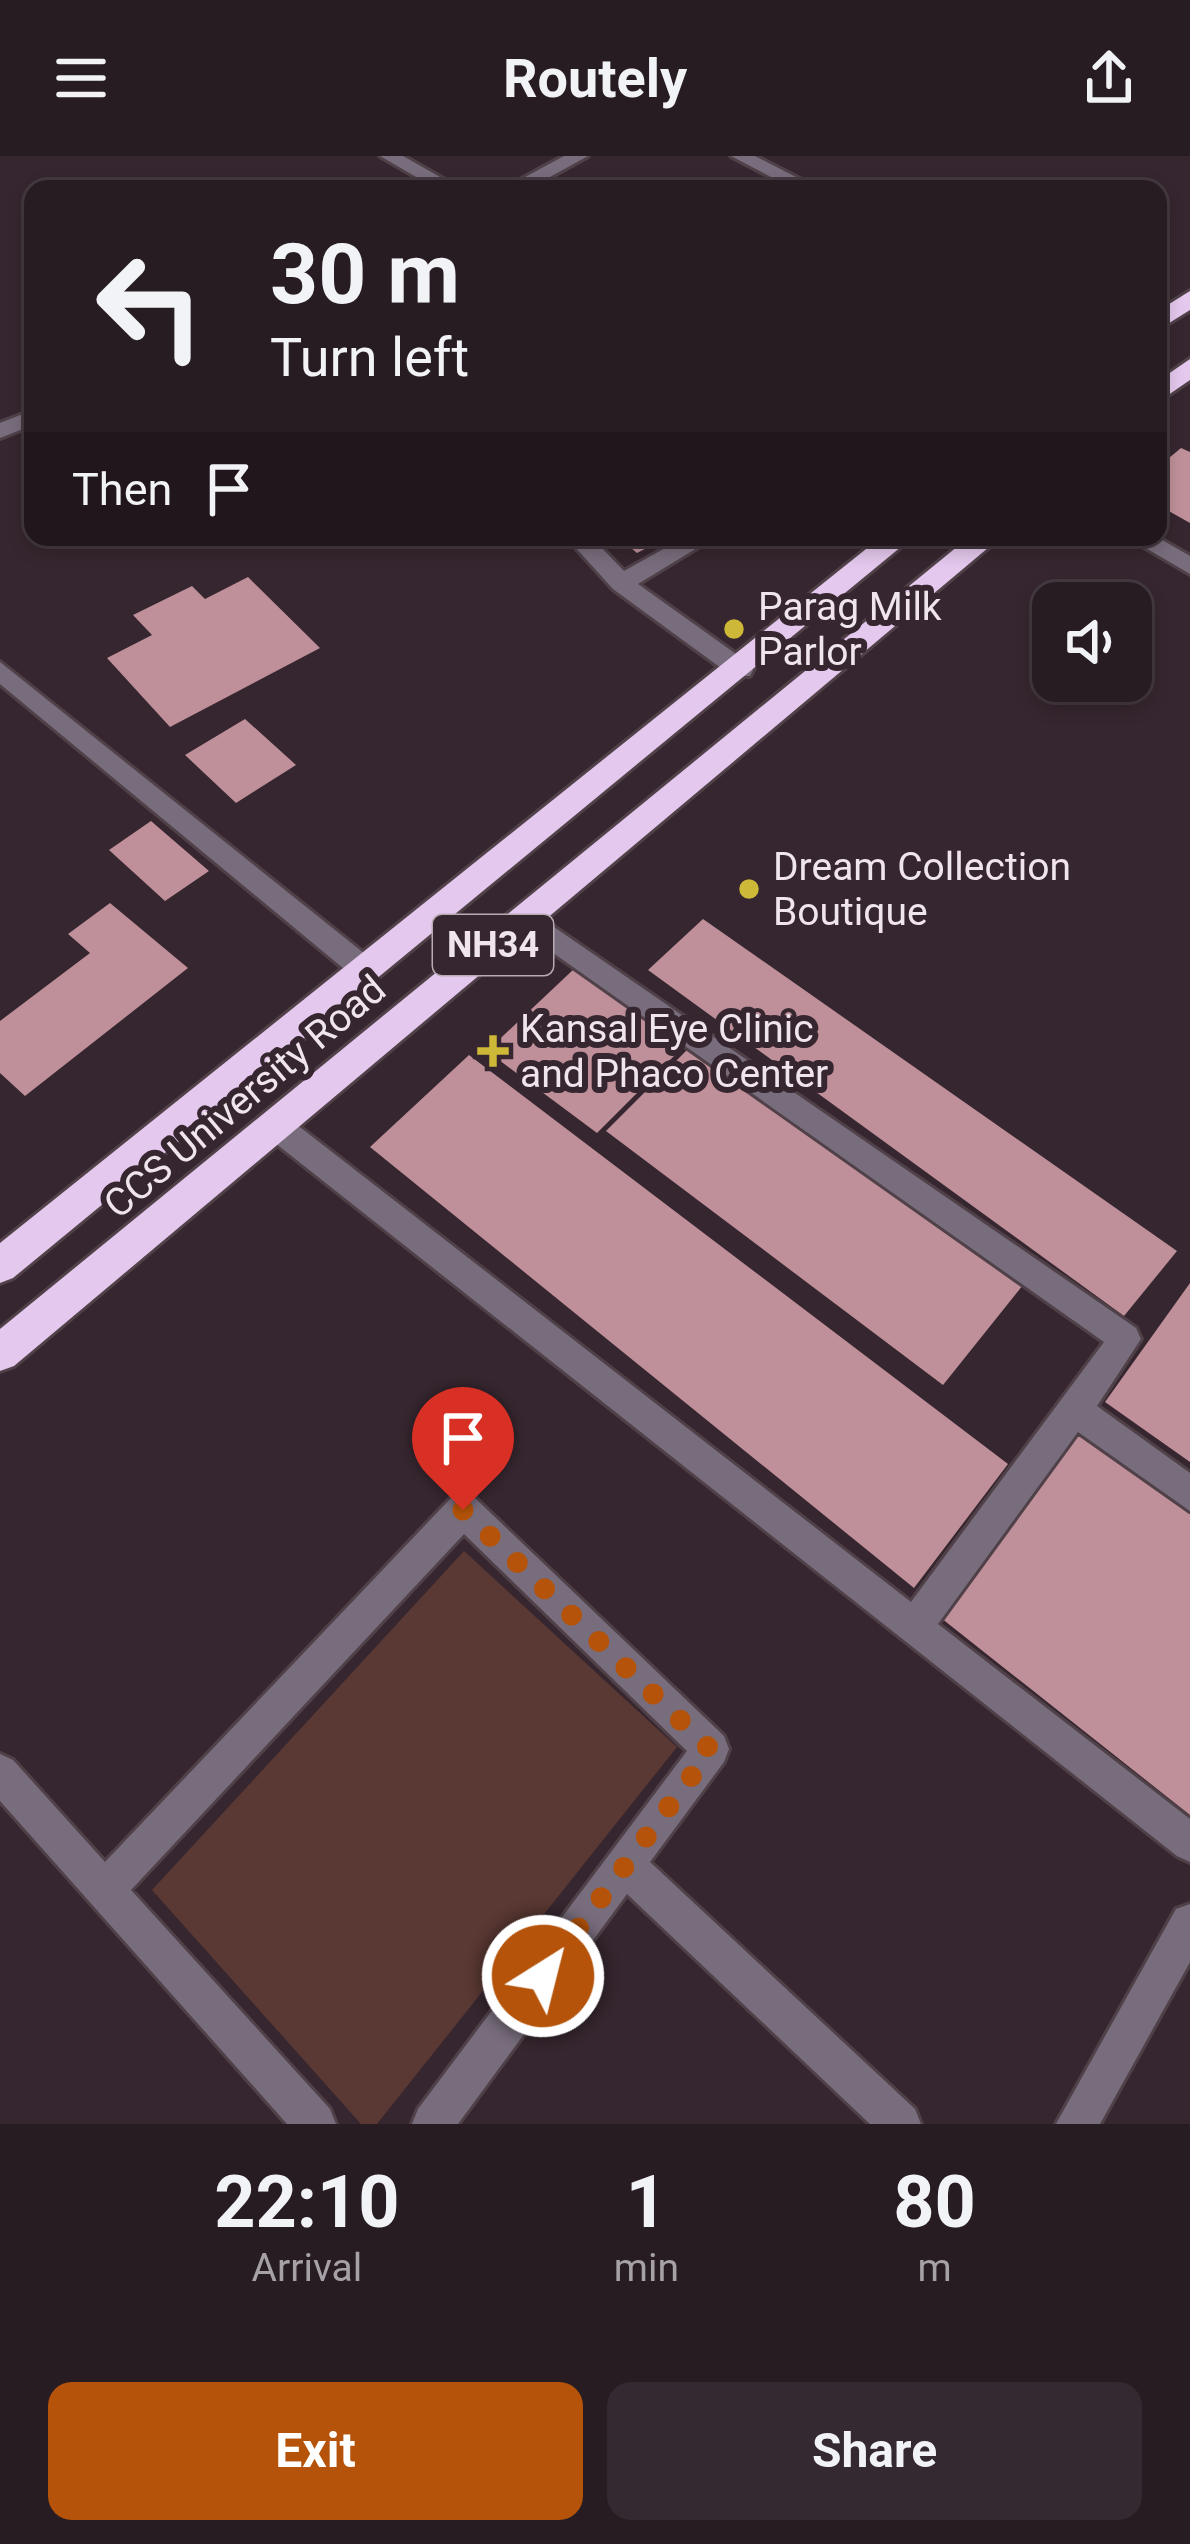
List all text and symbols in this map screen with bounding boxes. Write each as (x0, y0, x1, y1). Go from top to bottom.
icon: menu (48, 45, 114, 111)
icon: share (1076, 45, 1142, 111)
text: Routely (503, 47, 687, 110)
text: 30 m (270, 225, 460, 324)
icon: left (72, 228, 228, 384)
text: Turn left (270, 326, 469, 389)
icon: arrive (196, 456, 262, 522)
text: Then (72, 463, 172, 516)
map controls (1032, 582, 1152, 702)
button: sound (1032, 582, 1152, 702)
place label: Parag Milk Parlor (758, 584, 942, 675)
marker: Parag Milk Parlor (721, 616, 747, 642)
place label: Dream Collection Boutique (773, 844, 1071, 935)
marker: Dream Collection Boutique (736, 876, 762, 902)
road number: NH34 (433, 915, 553, 975)
street label: CCS University Road (95, 966, 395, 1228)
place label: Kansal Eye Clinic and Phaco Center (520, 1006, 828, 1097)
marker: Kansal Eye Clinic and Phaco Center (477, 1035, 509, 1067)
pin (412, 1387, 514, 1510)
icon: arrive (430, 1405, 496, 1471)
position arrow (480, 1913, 606, 2039)
text: 22:10 (214, 2160, 400, 2245)
text: 1 (626, 2160, 667, 2245)
text: 80 (893, 2160, 976, 2245)
text: Arrival (252, 2245, 362, 2291)
text: min (614, 2245, 679, 2291)
text: m (917, 2245, 952, 2291)
button: Exit (48, 2382, 583, 2520)
button: Share (607, 2382, 1142, 2520)

